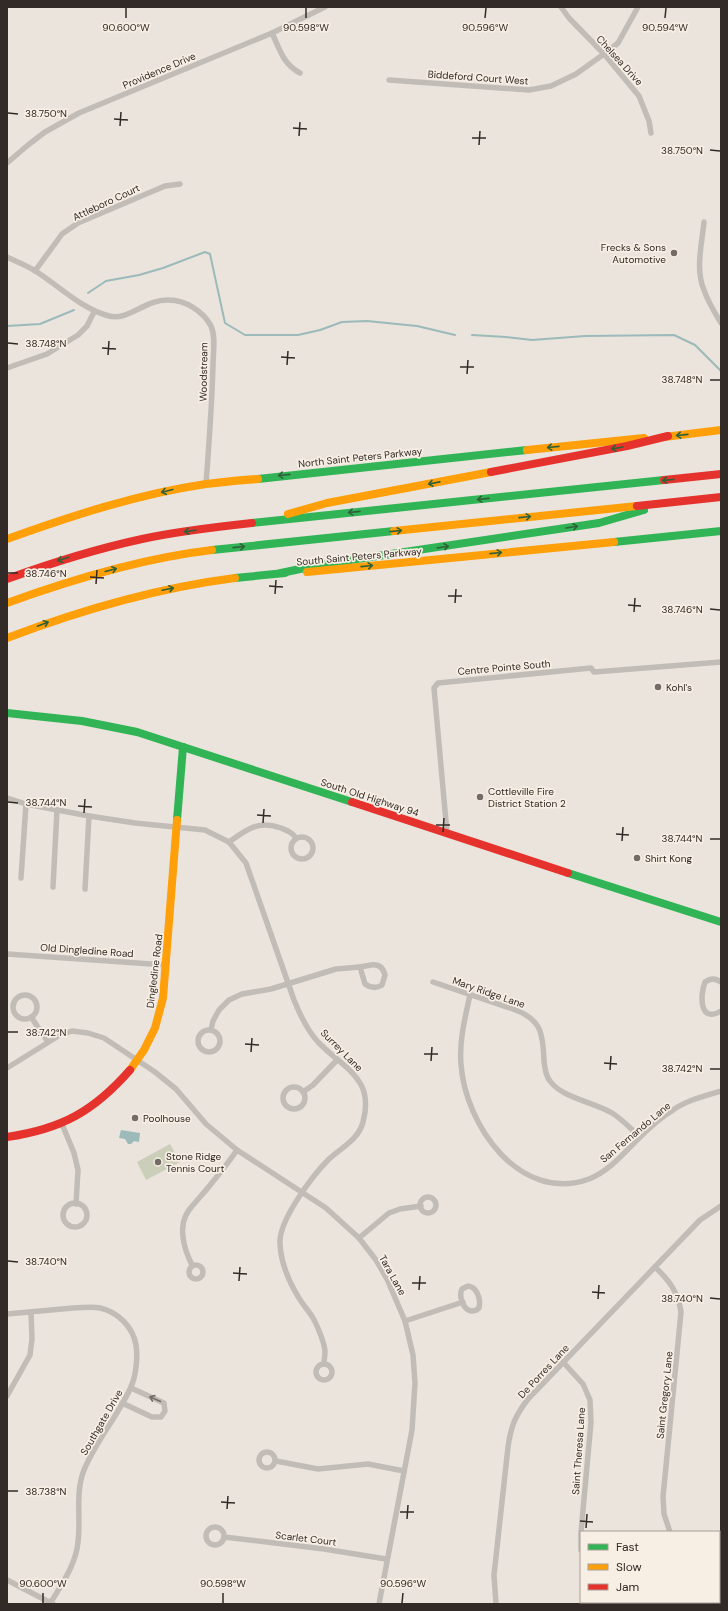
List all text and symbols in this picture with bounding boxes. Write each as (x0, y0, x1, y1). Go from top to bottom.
text: 90.600°W (102, 21, 150, 34)
text: 90.598°W (283, 21, 329, 34)
text: 90.596°W (462, 21, 508, 34)
text: 90.594°W (642, 21, 688, 34)
street label: Chelsea Drive (594, 32, 646, 88)
street label: Providence Drive (121, 49, 198, 92)
street label: Biddeford Court West (427, 67, 529, 88)
text: 38.750°N (25, 107, 67, 120)
text: 38.750°N (661, 144, 703, 157)
street label: Attleboro Court (71, 181, 142, 224)
place label: Frecks & Sons Automotive (601, 241, 666, 266)
marker: Frecks & Sons Automotive (669, 248, 679, 258)
text: 38.748°N (26, 337, 67, 350)
street label: Woodstream (196, 342, 211, 402)
text: 38.748°N (662, 373, 703, 386)
one-way arrow (676, 431, 689, 439)
one-way arrow (547, 443, 560, 450)
street label: North Saint Peters Parkway (297, 444, 423, 470)
one-way arrow (610, 444, 623, 452)
one-way arrow (278, 471, 291, 478)
one-way arrow (662, 476, 675, 484)
one-way arrow (428, 479, 441, 487)
one-way arrow (161, 488, 174, 495)
one-way arrow (477, 495, 490, 503)
one-way arrow (348, 508, 361, 516)
one-way arrow (518, 513, 531, 521)
one-way arrow (565, 523, 578, 531)
one-way arrow (184, 527, 197, 535)
one-way arrow (389, 527, 402, 534)
one-way arrow (232, 543, 245, 551)
one-way arrow (436, 543, 449, 551)
street label: South Saint Peters Parkway (296, 545, 423, 568)
one-way arrow (489, 550, 502, 557)
one-way arrow (57, 556, 69, 564)
one-way arrow (360, 563, 373, 570)
one-way arrow (104, 565, 117, 573)
text: 38.746°N (25, 567, 67, 580)
one-way arrow (161, 584, 174, 592)
text: 38.746°N (661, 603, 703, 616)
one-way arrow (37, 620, 49, 628)
street label: Centre Pointe South (457, 657, 551, 678)
place label: Kohl's (666, 681, 692, 694)
marker: Kohl's (653, 682, 663, 692)
street label: South Old Highway 94 (319, 775, 421, 820)
place label: Cottleville Fire District Station 2 (488, 785, 566, 810)
marker: Cottleville Fire District Station 2 (475, 792, 485, 802)
text: 38.744°N (26, 796, 67, 809)
text: 38.744°N (662, 832, 703, 845)
place label: Shirt Kong (645, 852, 692, 865)
marker: Shirt Kong (632, 853, 642, 863)
street label: Dingledine Road (144, 933, 165, 1009)
street label: Old Dingledine Road (40, 941, 134, 960)
street label: Mary Ridge Lane (451, 974, 527, 1011)
text: 38.742°N (26, 1026, 66, 1039)
street label: Surrey Lane (318, 1026, 366, 1074)
text: 38.742°N (662, 1062, 702, 1075)
street label: San Fernando Lane (597, 1099, 673, 1166)
place label: Poolhouse (143, 1112, 191, 1125)
marker: Poolhouse (130, 1113, 140, 1123)
place label: Stone Ridge Tennis Court (166, 1150, 224, 1175)
marker: Stone Ridge Tennis Court (153, 1157, 163, 1167)
street label: Tara Lane (376, 1253, 409, 1298)
text: 38.740°N (25, 1255, 67, 1268)
text: 38.740°N (661, 1292, 703, 1305)
street label: De Porres Lane (515, 1341, 572, 1401)
street label: Saint Gregory Lane (653, 1350, 676, 1440)
street label: Southgate Drive (77, 1387, 126, 1457)
one-way arrow (149, 1395, 161, 1402)
street label: Saint Theresa Lane (569, 1407, 588, 1495)
text: 38.738°N (25, 1485, 67, 1498)
street label: Scarlet Court (275, 1528, 337, 1549)
legend (580, 1531, 720, 1603)
text: Fast (616, 1539, 639, 1555)
text: Slow (616, 1559, 642, 1575)
text: 90.600°W (19, 1577, 67, 1590)
text: 90.598°W (200, 1577, 246, 1590)
text: 90.596°W (380, 1577, 426, 1590)
text: Jam (616, 1579, 639, 1595)

